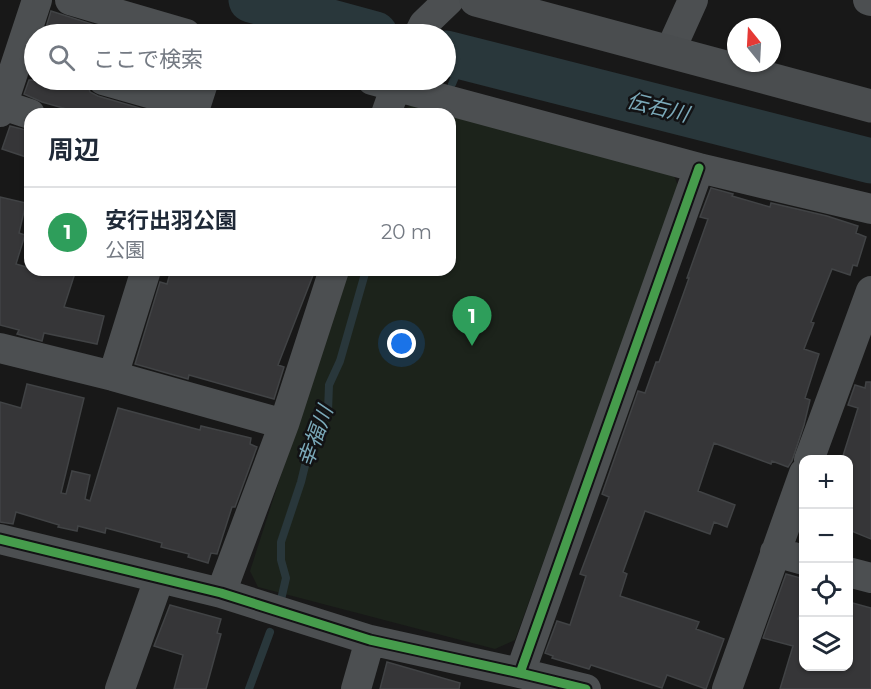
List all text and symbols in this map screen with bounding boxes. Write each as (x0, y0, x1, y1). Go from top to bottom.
north arrow (727, 18, 781, 72)
search box (24, 24, 456, 90)
icon: search (45, 41, 78, 74)
text: ここで検索 (93, 46, 203, 73)
water label: 伝右川 (624, 87, 694, 127)
text: 周辺 (48, 134, 100, 166)
text: 安行出羽公園 (105, 207, 237, 234)
text: 1 (64, 220, 71, 244)
text: 20 m (381, 220, 432, 244)
text: 公園 (105, 238, 145, 262)
pin: 1 (452, 296, 492, 346)
your location (387, 329, 416, 358)
water label: 幸福川 (292, 400, 338, 470)
map controls (799, 455, 853, 671)
button: + (799, 455, 853, 509)
button: − (799, 509, 853, 563)
button: locate (799, 563, 853, 617)
button: layers (799, 617, 853, 671)

